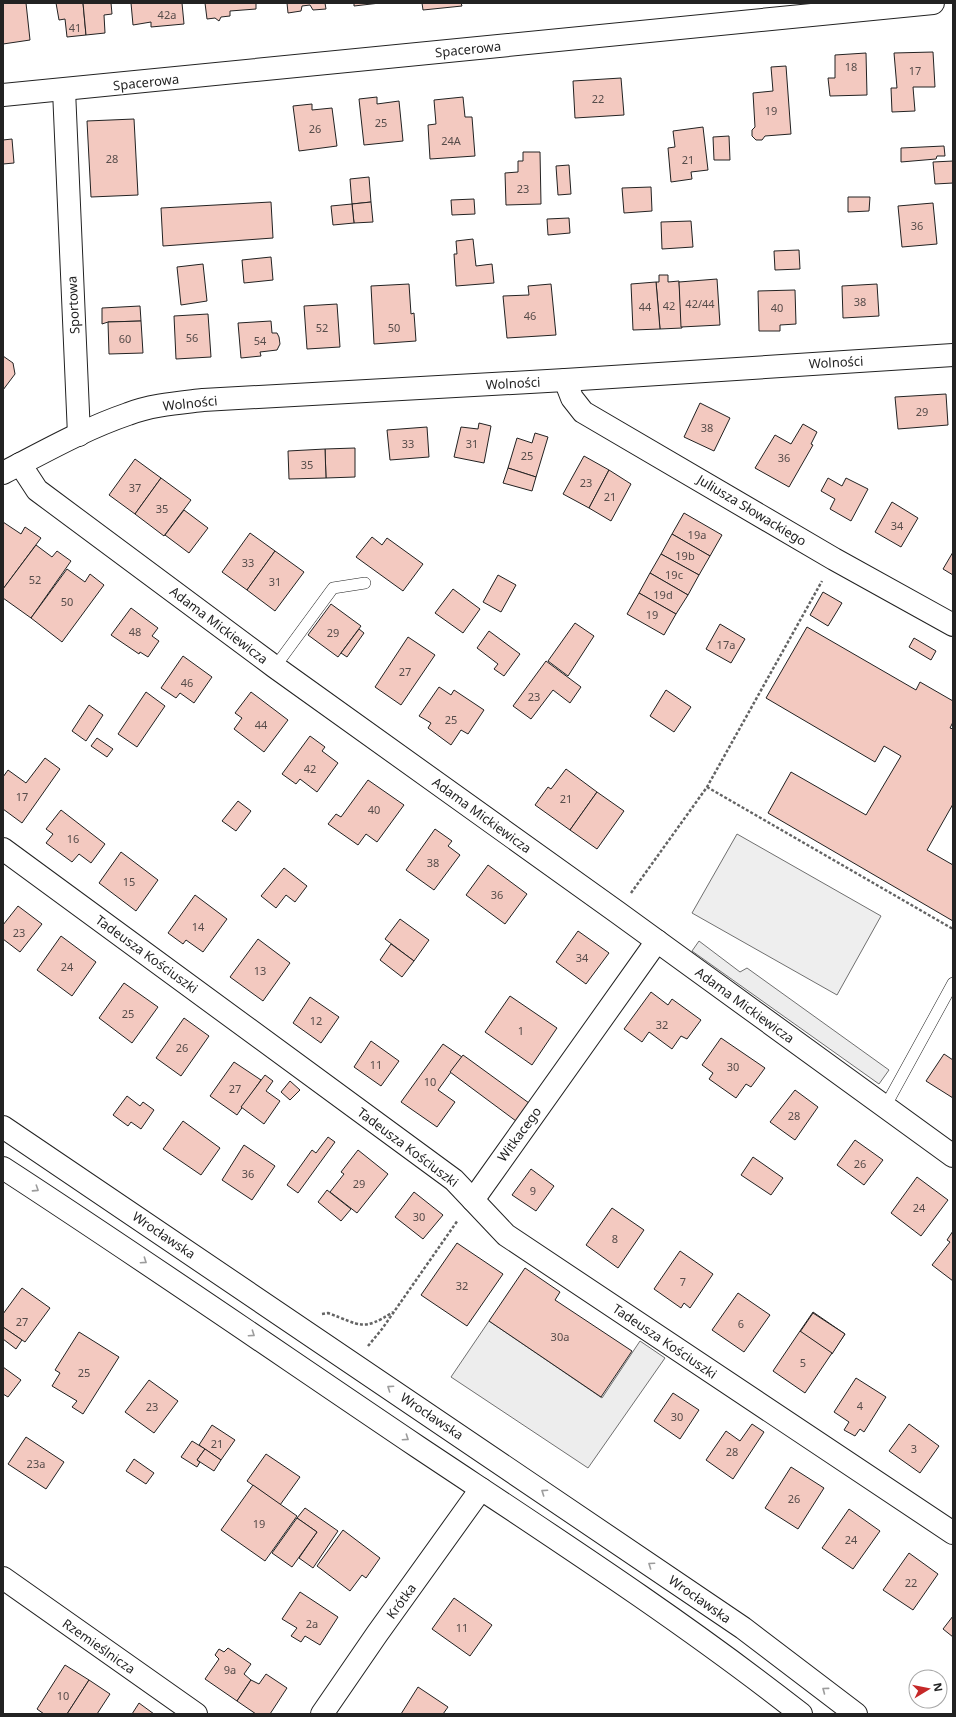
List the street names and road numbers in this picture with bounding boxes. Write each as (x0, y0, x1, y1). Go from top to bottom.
street label: Spacerowa (434, 37, 502, 61)
street label: Spacerowa (112, 70, 180, 94)
street label: Sportowa (62, 275, 84, 335)
street label: Wolności (808, 352, 864, 372)
street label: Wolności (485, 373, 541, 393)
street label: Wolności (162, 391, 218, 415)
street label: Juliusza Słowackiego (692, 469, 810, 550)
street label: Adama Mickiewicza (166, 582, 272, 668)
street label: Adama Mickiewicza (429, 773, 535, 857)
street label: Tadeusza Kościuszki (92, 911, 202, 997)
street label: Adama Mickiewicza (692, 963, 798, 1047)
street label: Tadeusza Kościuszki (354, 1103, 462, 1191)
street label: Witkacego (493, 1103, 545, 1165)
street label: Wrocławska (129, 1207, 199, 1263)
street label: Tadeusza Kościuszki (609, 1299, 721, 1383)
street label: Wrocławska (397, 1388, 467, 1444)
street label: Wrocławska (665, 1571, 735, 1627)
street label: Krótka (382, 1580, 420, 1622)
street label: Rzemieślnicza (59, 1614, 139, 1678)

